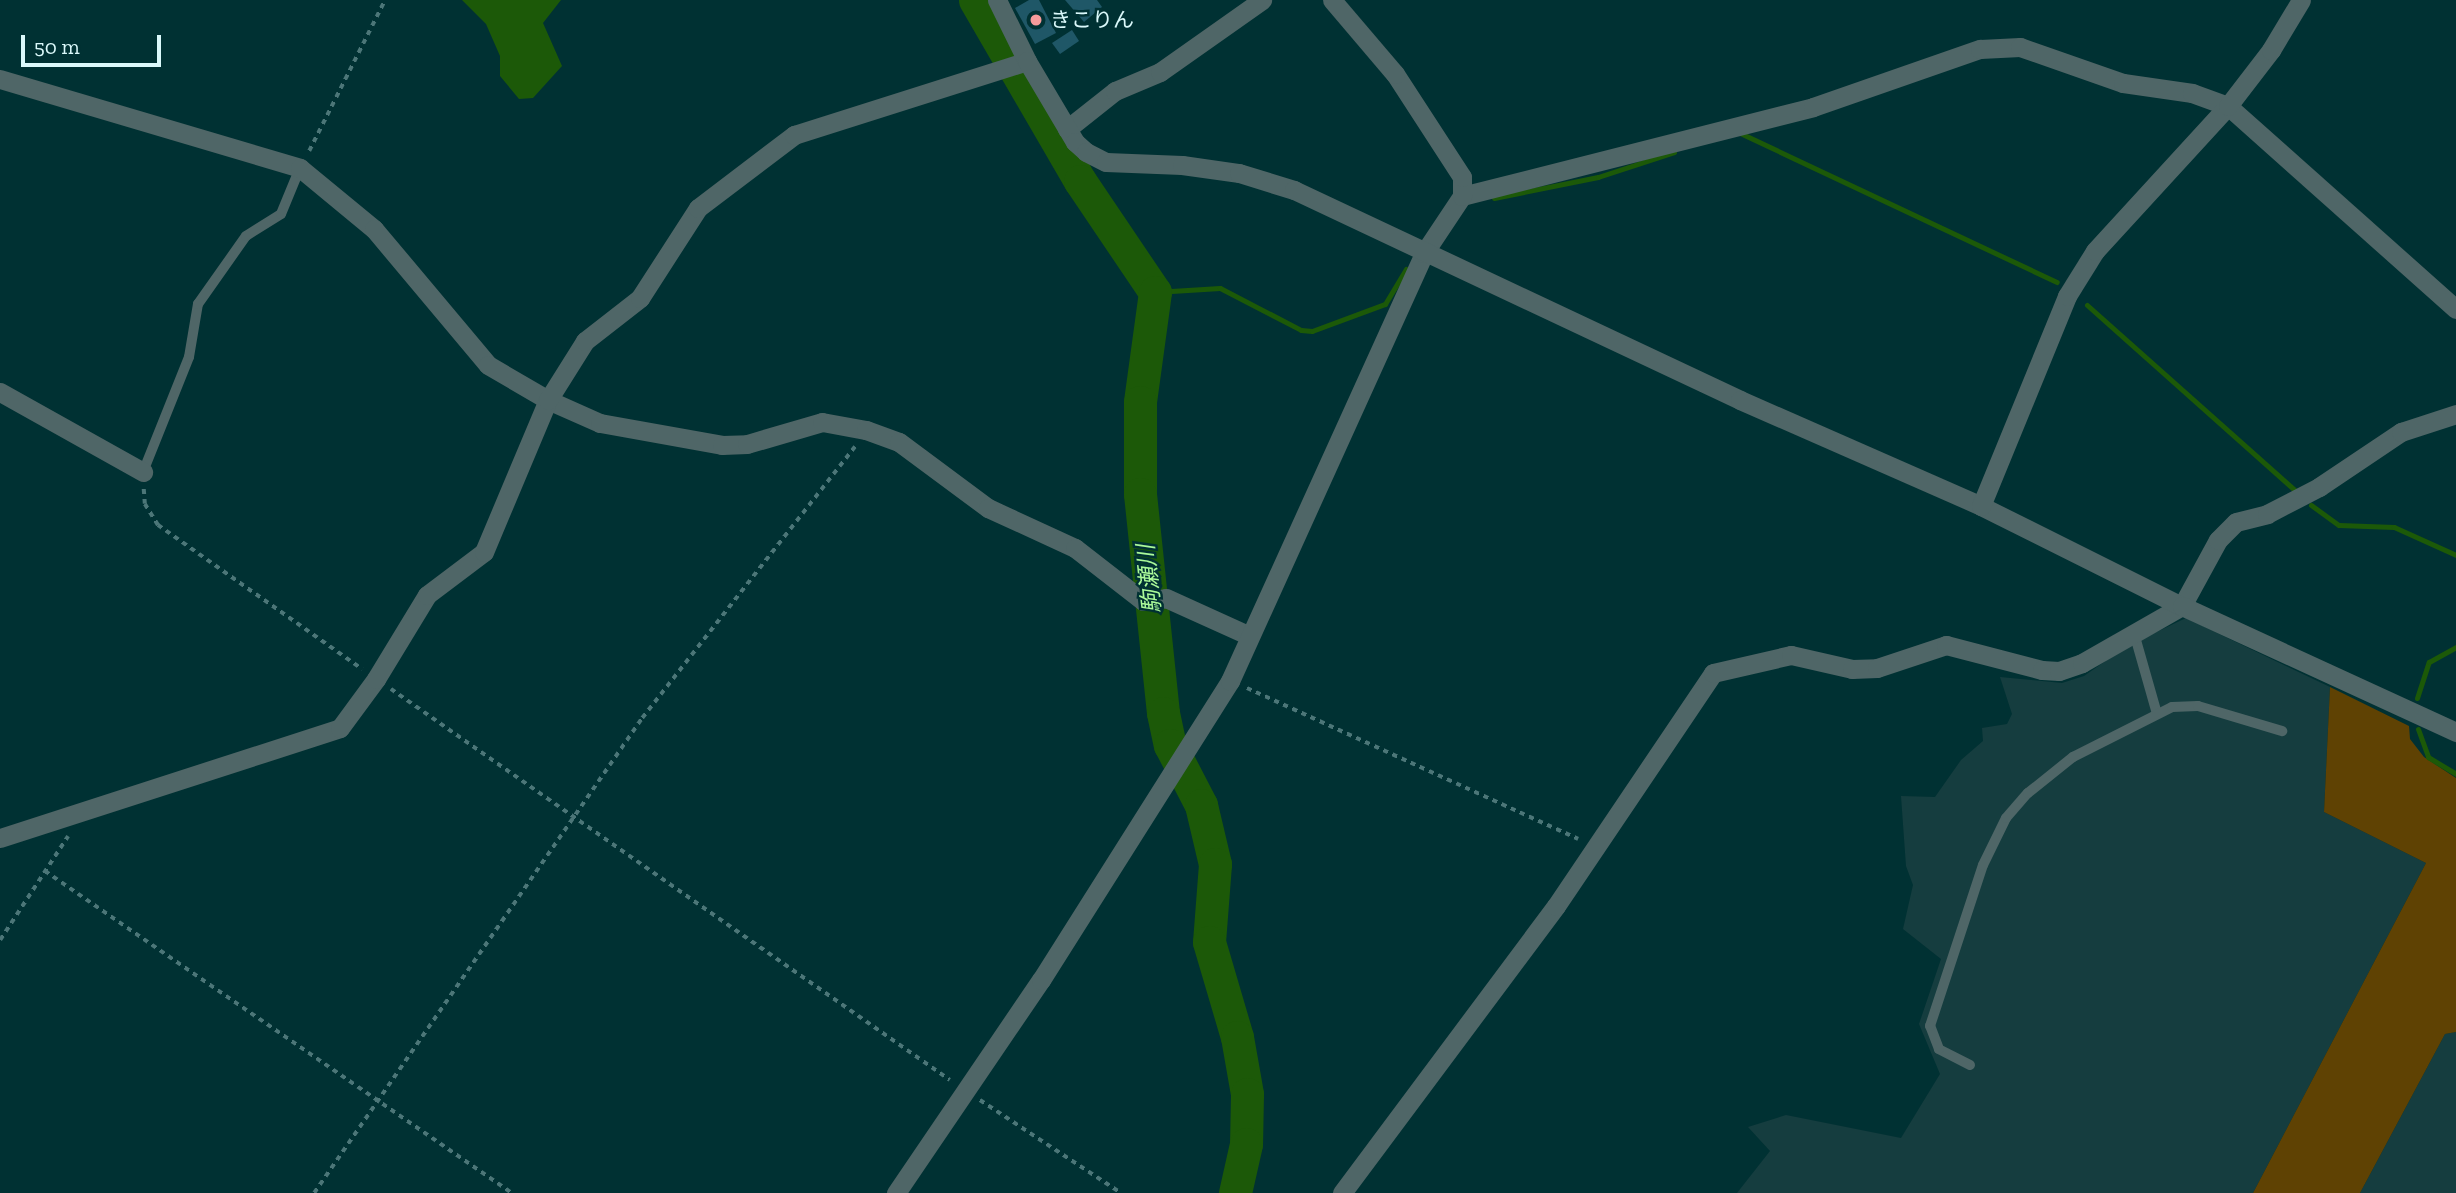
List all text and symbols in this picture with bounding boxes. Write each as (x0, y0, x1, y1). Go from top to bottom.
place label: きこりん (1050, 7, 1134, 33)
marker: きこりん (1028, 12, 1044, 28)
scale bar (24, 21, 164, 65)
text: 50 m (34, 34, 80, 59)
water label: 駒瀬川 (1132, 543, 1166, 615)

